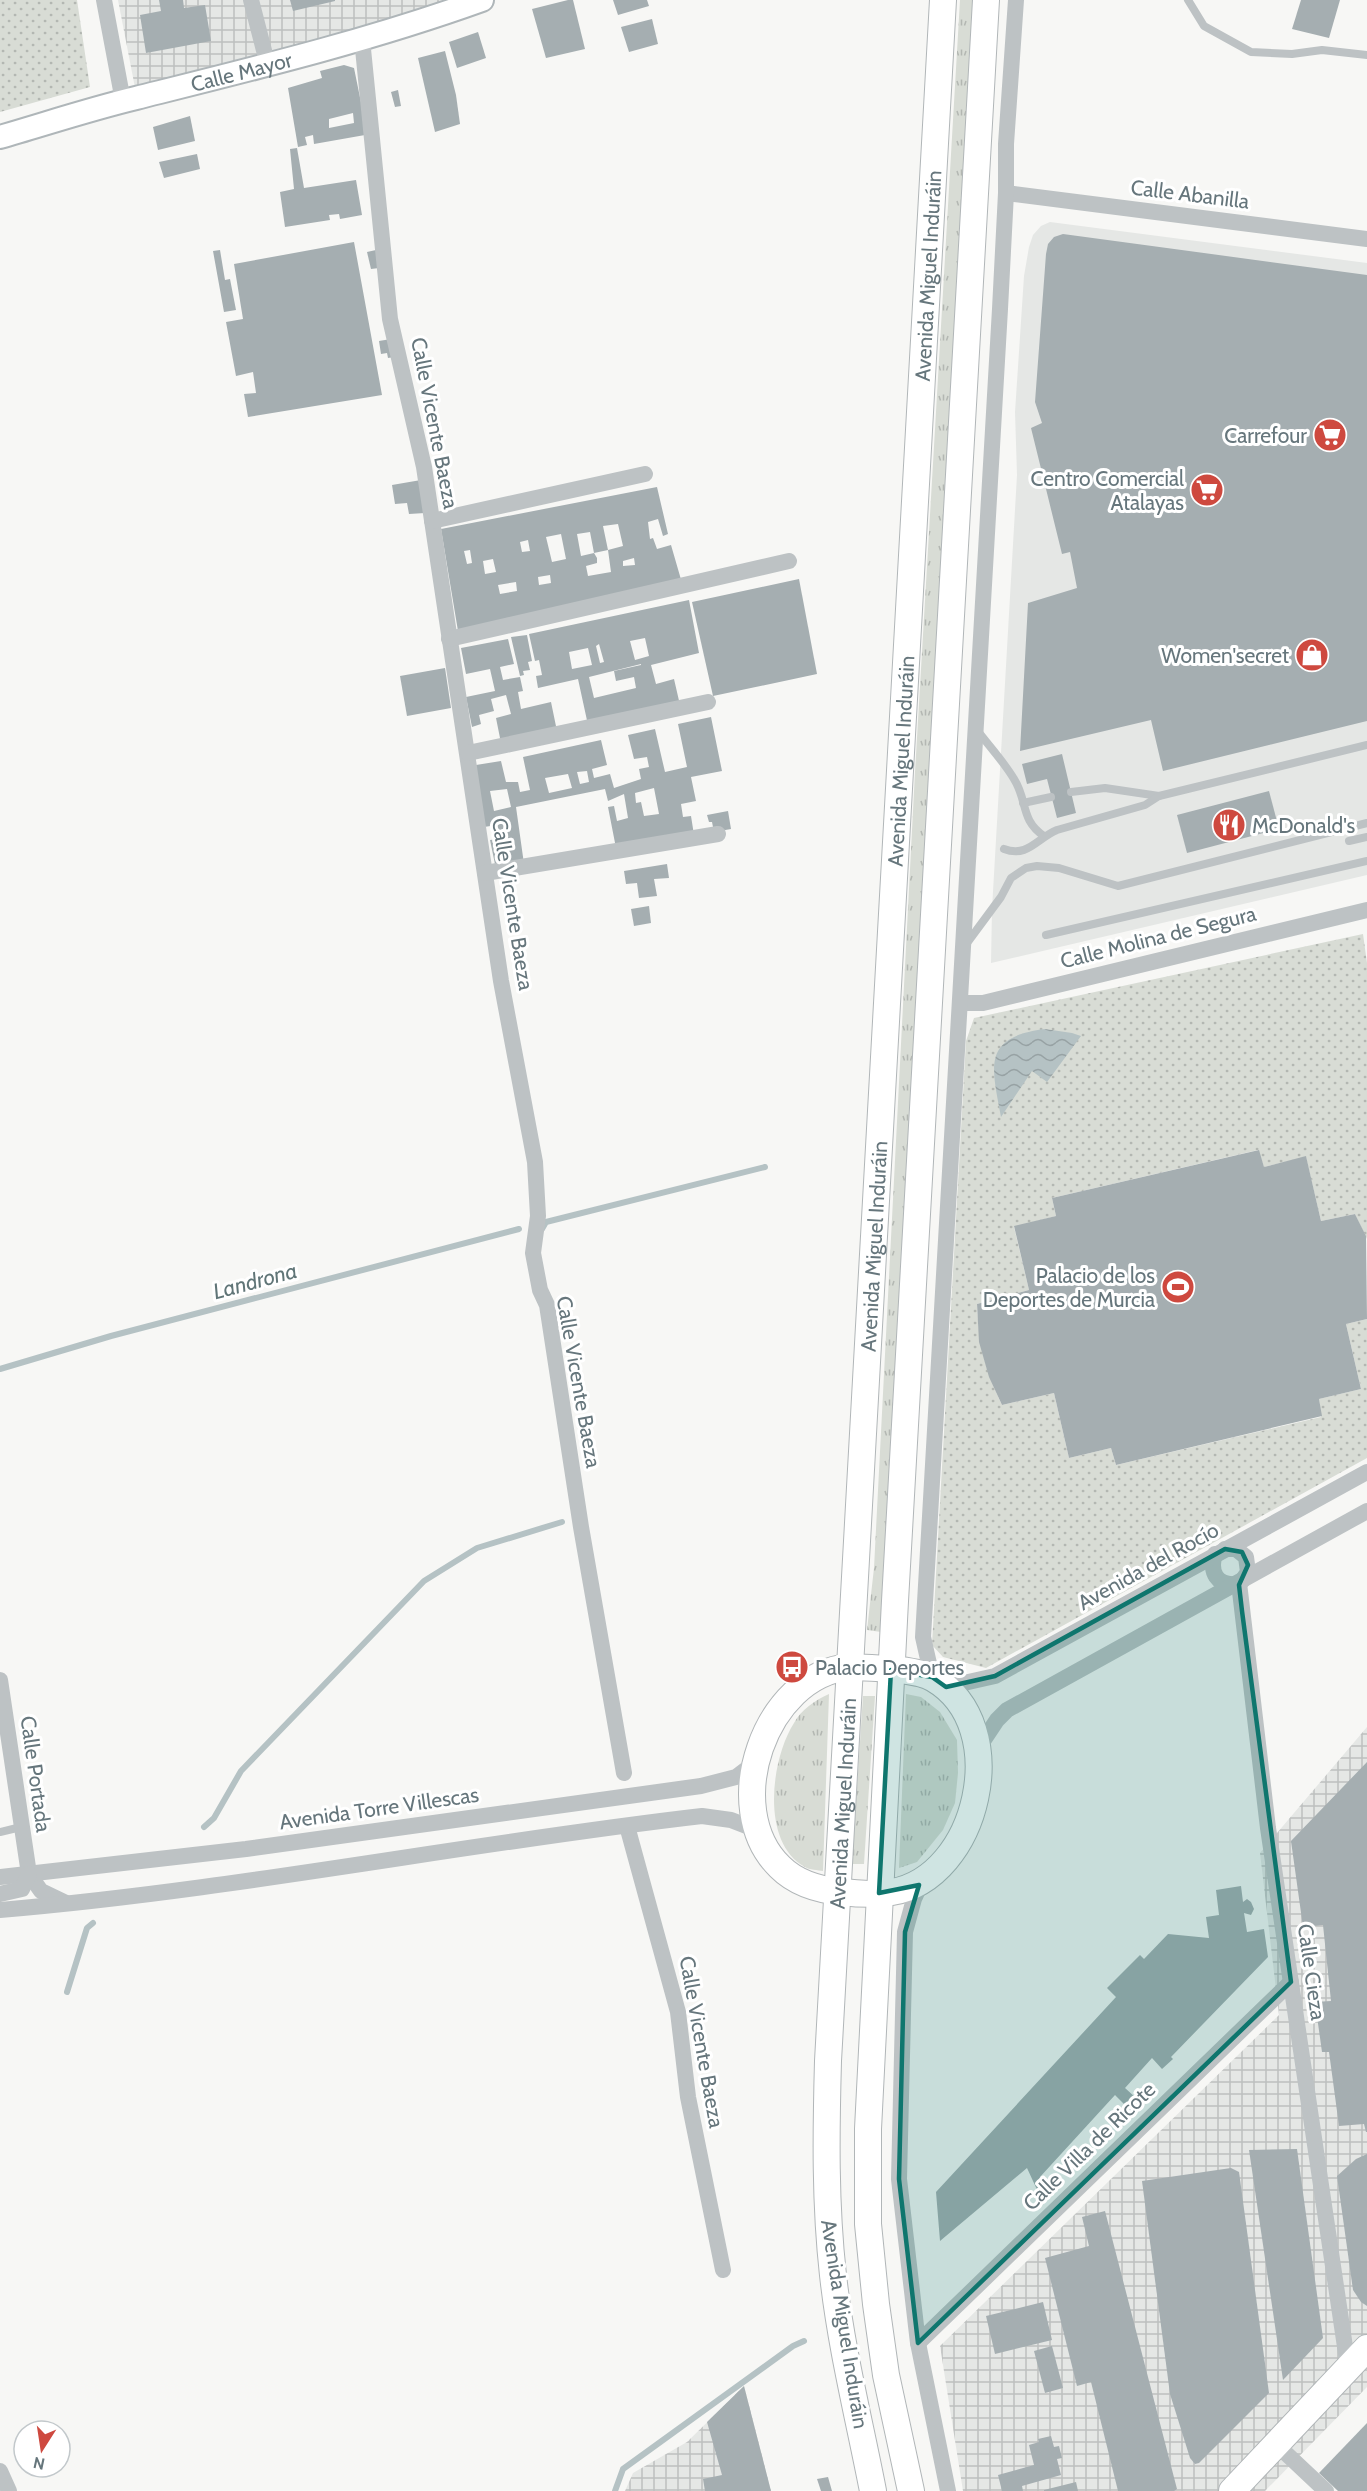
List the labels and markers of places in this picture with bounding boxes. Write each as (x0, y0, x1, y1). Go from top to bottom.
supermarket icon: Carrefour (1312, 417, 1348, 453)
place label: Carrefour (1224, 423, 1307, 448)
place label: Centro Comercial Atalayas (1031, 466, 1184, 515)
supermarket icon: Centro Comercial Atalayas (1189, 472, 1225, 508)
shop icon: Women'secret (1294, 637, 1330, 673)
place label: Women'secret (1161, 643, 1289, 668)
restaurant icon: McDonald's (1211, 807, 1247, 843)
place label: McDonald's (1252, 813, 1356, 838)
place label: Palacio de los Deportes de Murcia (983, 1263, 1155, 1312)
sports icon: Palacio de los Deportes de Murcia (1160, 1269, 1196, 1305)
bus stop icon: Palacio Deportes (774, 1649, 810, 1685)
place label: Palacio Deportes (815, 1655, 965, 1680)

